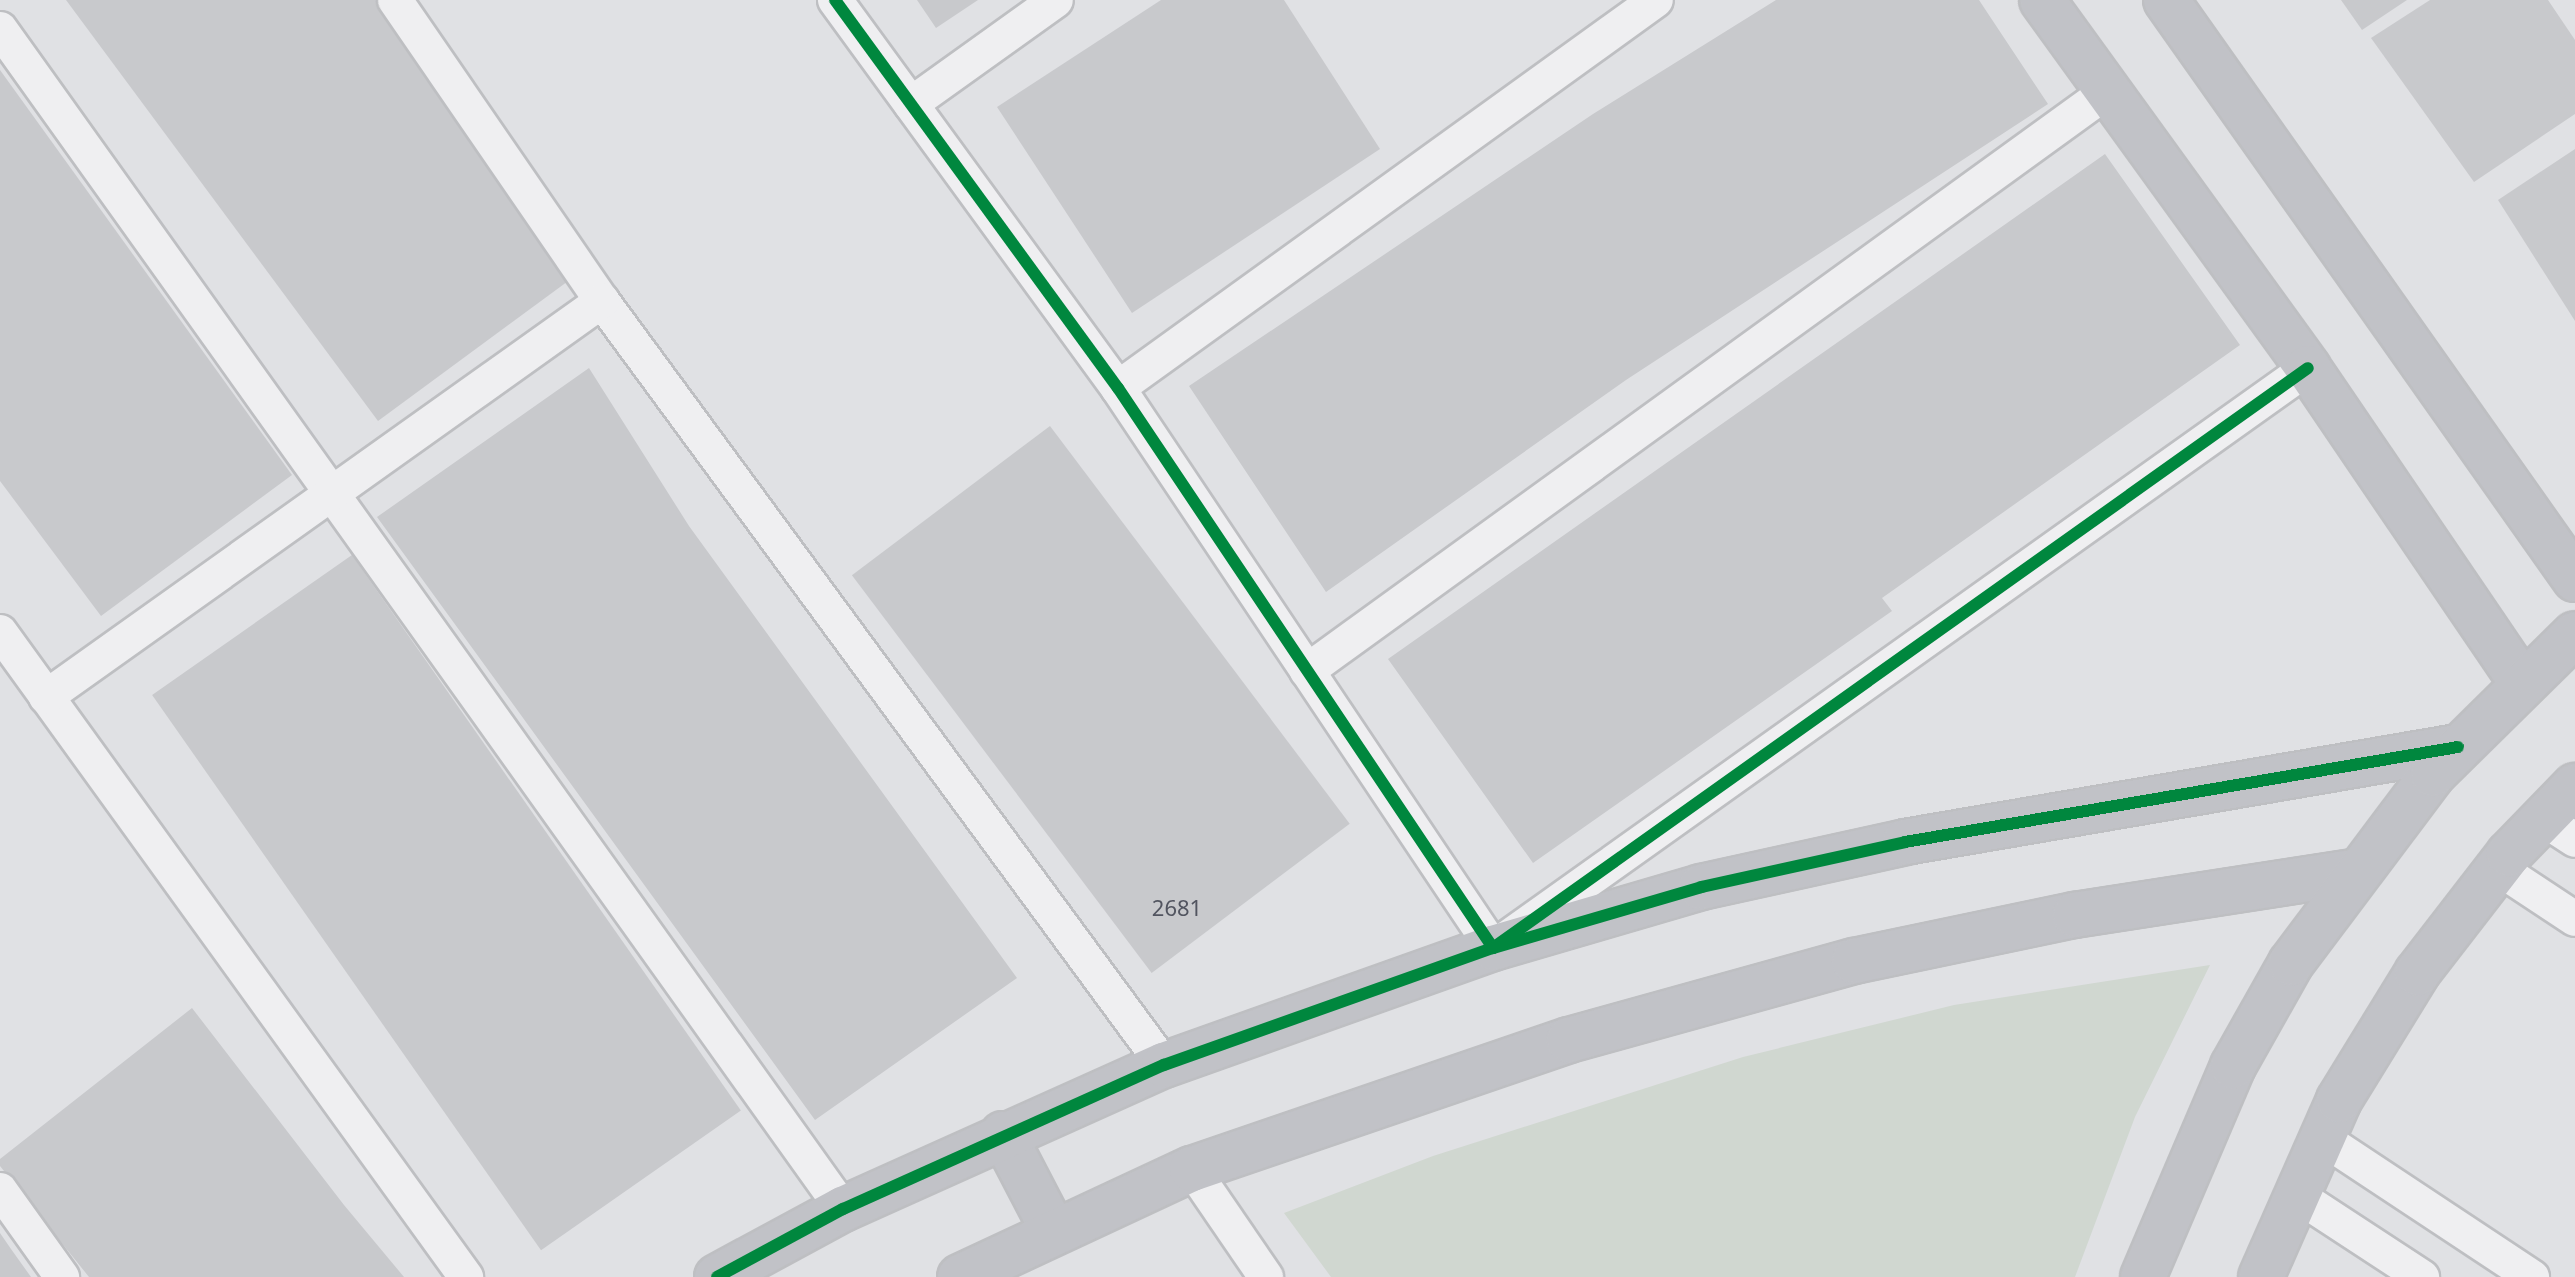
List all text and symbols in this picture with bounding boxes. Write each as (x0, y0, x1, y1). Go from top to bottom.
house number: 2681 (1152, 895, 1202, 921)

